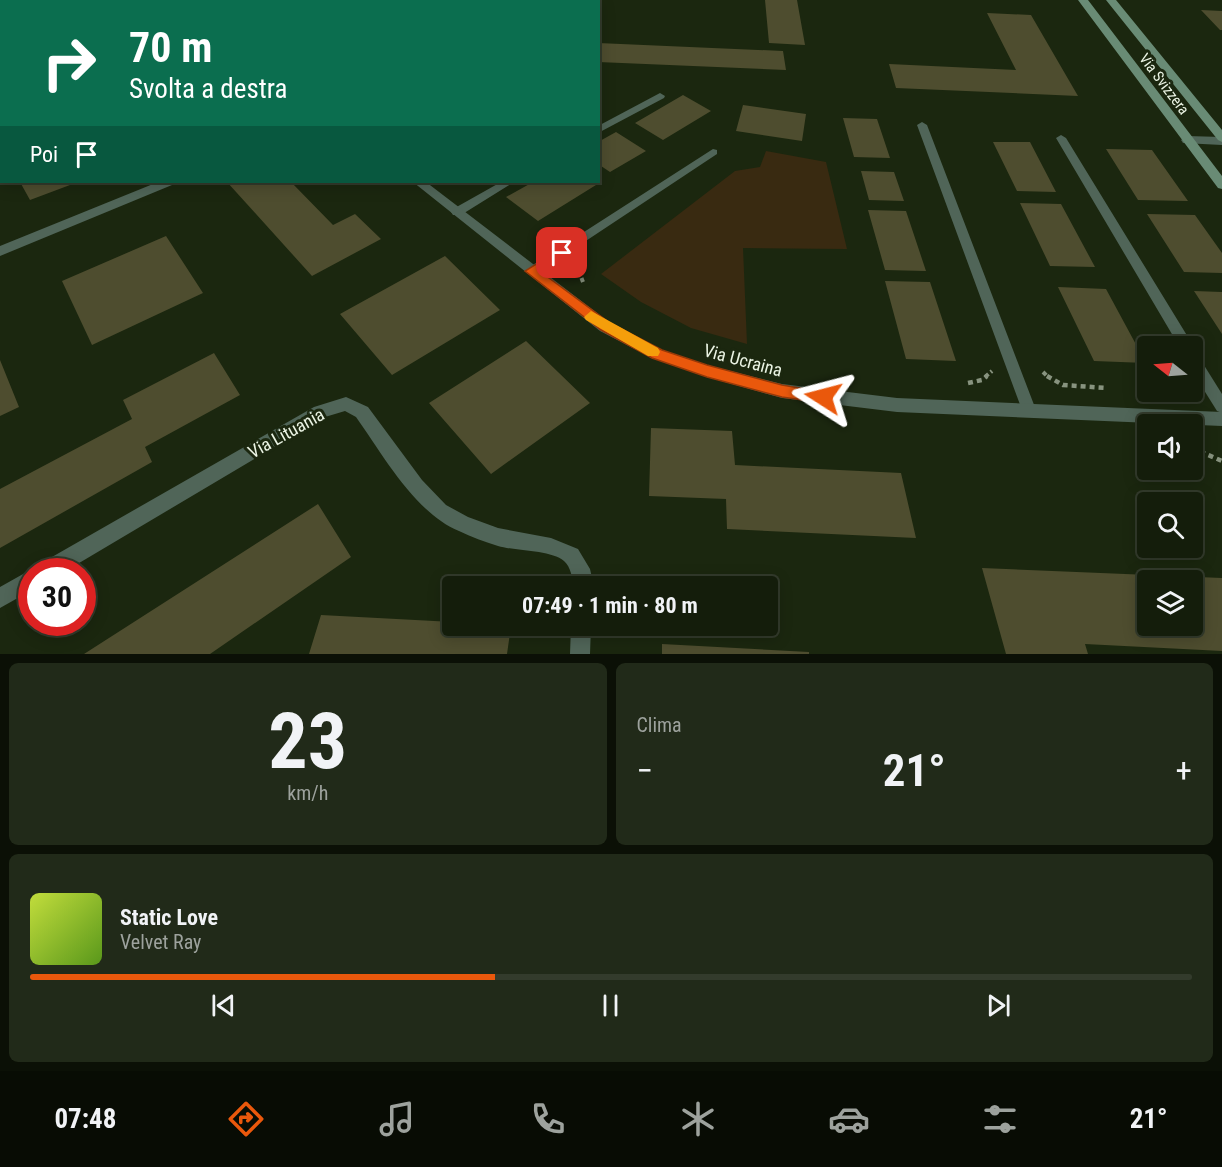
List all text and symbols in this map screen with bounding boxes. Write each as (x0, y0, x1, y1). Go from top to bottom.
text: 70 m (129, 23, 212, 72)
icon: right (30, 24, 108, 102)
street label: Via Svizzera (1135, 50, 1193, 118)
text: Svolta a destra (129, 73, 287, 105)
icon: arrive (70, 138, 103, 171)
text: Poi (30, 142, 58, 167)
pin (536, 227, 587, 278)
icon: arrive (545, 236, 578, 269)
north arrow (1137, 336, 1203, 402)
map controls (1137, 336, 1203, 636)
street label: Via Ucraina (701, 339, 785, 381)
position arrow (791, 365, 855, 429)
street label: Via Lituania (244, 404, 328, 462)
button: sound (1137, 414, 1203, 480)
button: search (1137, 492, 1203, 558)
speed limit sign: 30 (18, 558, 96, 636)
button: layers (1137, 570, 1203, 636)
text: 07:49 · 1 min · 80 m (522, 593, 698, 618)
text: 23 (268, 696, 347, 787)
text: Clima (637, 713, 682, 737)
text: 21° (883, 744, 946, 797)
text: − (637, 751, 653, 790)
text: + (1176, 751, 1192, 790)
text: km/h (287, 781, 328, 805)
text: Static Love (120, 905, 218, 930)
text: Velvet Ray (120, 930, 201, 954)
icon: previous (207, 989, 240, 1022)
icon: pause (594, 989, 627, 1022)
icon: next (982, 989, 1015, 1022)
icon: directions (225, 1098, 267, 1140)
icon: music (376, 1098, 418, 1140)
icon: phone (527, 1098, 569, 1140)
icon: climate (677, 1098, 719, 1140)
icon: car (828, 1098, 870, 1140)
icon: filters (979, 1098, 1021, 1140)
text: 07:48 (54, 1103, 116, 1135)
text: 21° (1130, 1103, 1168, 1135)

